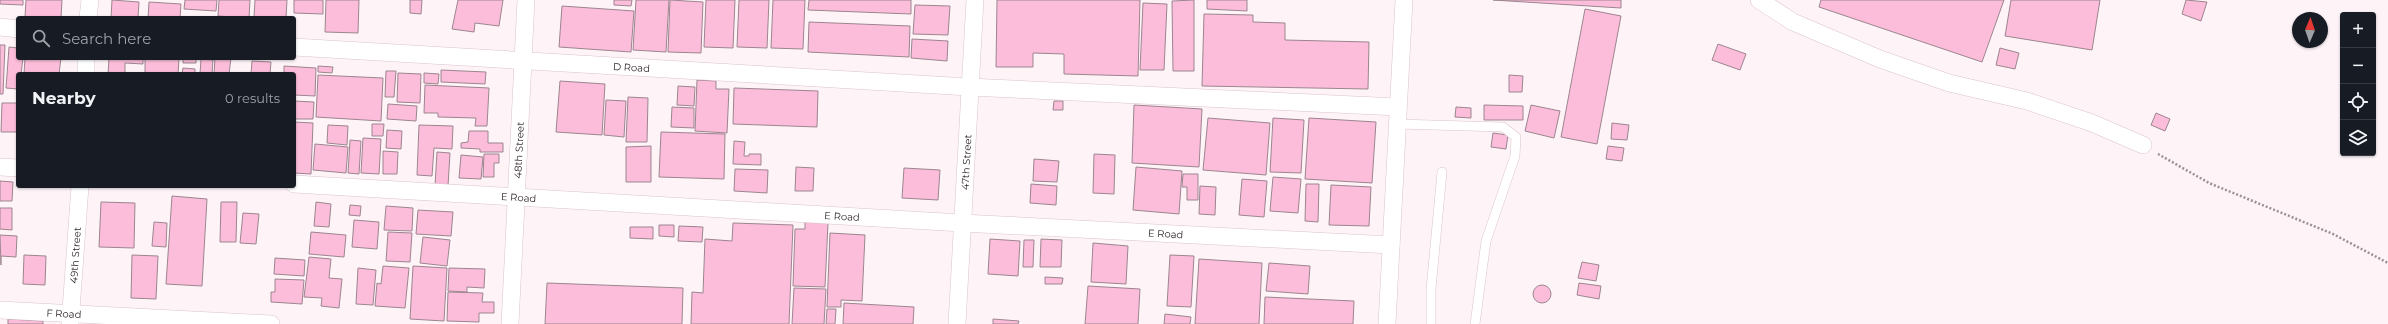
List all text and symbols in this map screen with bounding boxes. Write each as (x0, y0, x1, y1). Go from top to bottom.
north arrow (2292, 12, 2328, 48)
map controls (2340, 12, 2376, 156)
button: + (2340, 12, 2376, 48)
search box (16, 16, 296, 60)
icon: search (30, 27, 52, 49)
text: Search here (62, 29, 151, 48)
button: − (2340, 48, 2376, 84)
street label: D Road (613, 59, 650, 75)
button: locate (2340, 84, 2376, 120)
text: Nearby (32, 88, 96, 108)
text: 0 results (225, 90, 280, 106)
button: layers (2340, 120, 2376, 156)
street label: 48th Street (511, 122, 526, 179)
street label: 47th Street (958, 134, 974, 190)
street label: E Road (501, 190, 537, 205)
street label: E Road (824, 208, 860, 224)
street label: E Road (1148, 226, 1184, 241)
street label: 49th Street (66, 227, 84, 284)
street label: F Road (46, 306, 82, 321)

